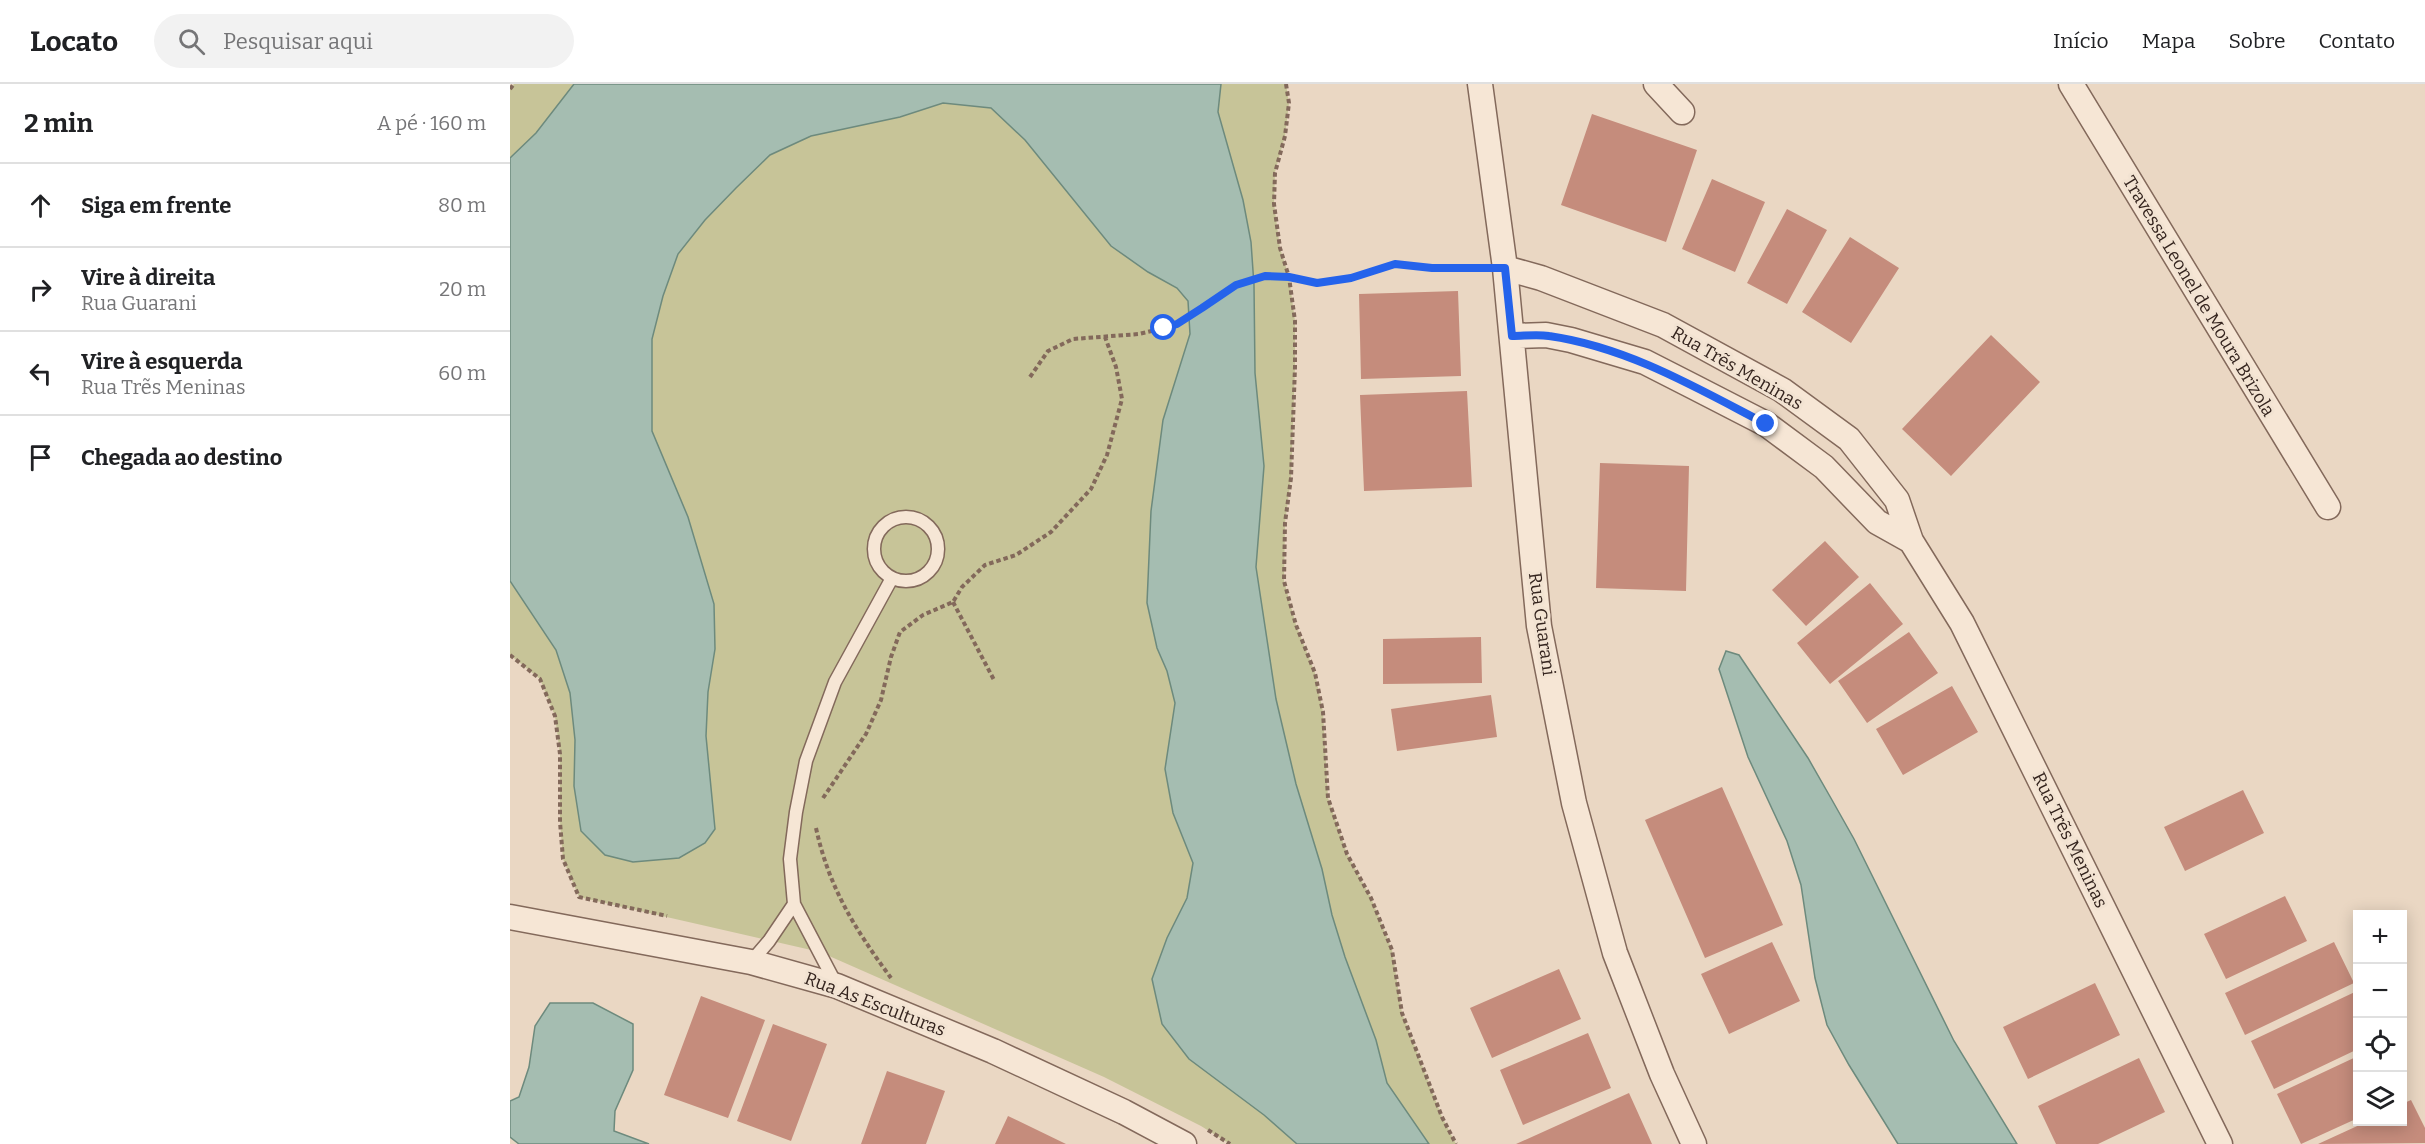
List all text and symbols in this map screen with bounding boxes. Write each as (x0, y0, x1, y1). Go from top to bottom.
search box (154, 14, 574, 68)
text: Locato (30, 25, 118, 58)
icon: search (175, 25, 208, 58)
text: Pesquisar aqui (223, 28, 373, 55)
text: Início (2053, 28, 2109, 54)
text: Mapa (2142, 28, 2196, 54)
text: Sobre (2229, 28, 2285, 54)
text: Contato (2318, 28, 2395, 54)
text: 2 min (24, 108, 93, 139)
text: A pé · 160 m (377, 111, 486, 135)
street label: Travessa Leonel de Moura Brizola (2118, 172, 2280, 420)
icon: ahead (24, 189, 57, 222)
text: Siga em frente (81, 192, 231, 219)
text: 80 m (438, 193, 486, 217)
text: Vire à direita (81, 264, 215, 291)
icon: right (24, 273, 57, 306)
text: 20 m (439, 277, 486, 301)
text: Rua Guarani (81, 291, 197, 315)
route start (1150, 314, 1176, 340)
street label: Rua Trẽs Meninas (1667, 321, 1807, 415)
text: Vire à esquerda (81, 348, 242, 375)
icon: left (24, 357, 57, 390)
text: 60 m (438, 361, 486, 385)
text: Rua Trẽs Meninas (81, 375, 246, 399)
route end (1752, 410, 1778, 436)
icon: arrive (24, 441, 57, 474)
text: Chegada ao destino (81, 444, 282, 471)
street label: Rua Guarani (1524, 571, 1560, 677)
street label: Rua Trẽs Meninas (2028, 769, 2112, 911)
map controls (2353, 910, 2407, 1126)
button: + (2353, 910, 2407, 964)
button: − (2353, 964, 2407, 1018)
street label: Rua As Esculturas (801, 967, 949, 1041)
button: locate (2353, 1018, 2407, 1072)
button: layers (2353, 1072, 2407, 1126)

